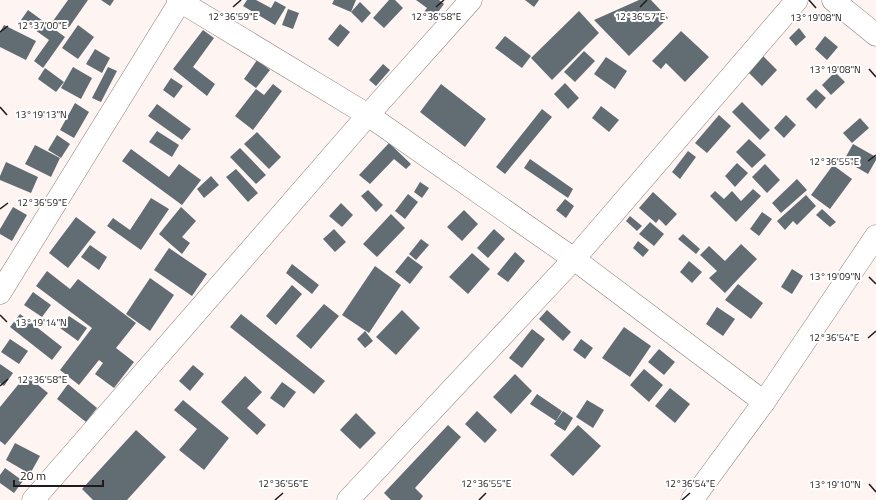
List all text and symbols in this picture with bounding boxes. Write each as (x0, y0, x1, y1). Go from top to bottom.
text: 12°36'59"E (208, 9, 259, 24)
text: 12°36'58"E (411, 9, 462, 24)
text: 12°36'57"E (615, 9, 666, 24)
text: 13°19'08"N (790, 10, 842, 25)
text: 12°37'00"E (17, 18, 68, 33)
text: 13°19'08"N (809, 62, 861, 77)
text: 13°19'13"N (15, 107, 67, 122)
text: 12°36'55"E (809, 154, 860, 169)
text: 12°36'59"E (17, 195, 68, 210)
text: 13°19'09"N (809, 269, 861, 284)
text: 13°19'14"N (15, 315, 67, 330)
text: 12°36'54"E (809, 330, 860, 345)
text: 12°36'58"E (17, 372, 68, 387)
scale bar (14, 462, 103, 488)
text: 20 m (20, 466, 46, 485)
text: 12°36'56"E (258, 476, 309, 491)
text: 12°36'55"E (461, 476, 512, 491)
text: 12°36'54"E (665, 476, 716, 491)
text: 13°19'10"N (809, 477, 861, 492)

